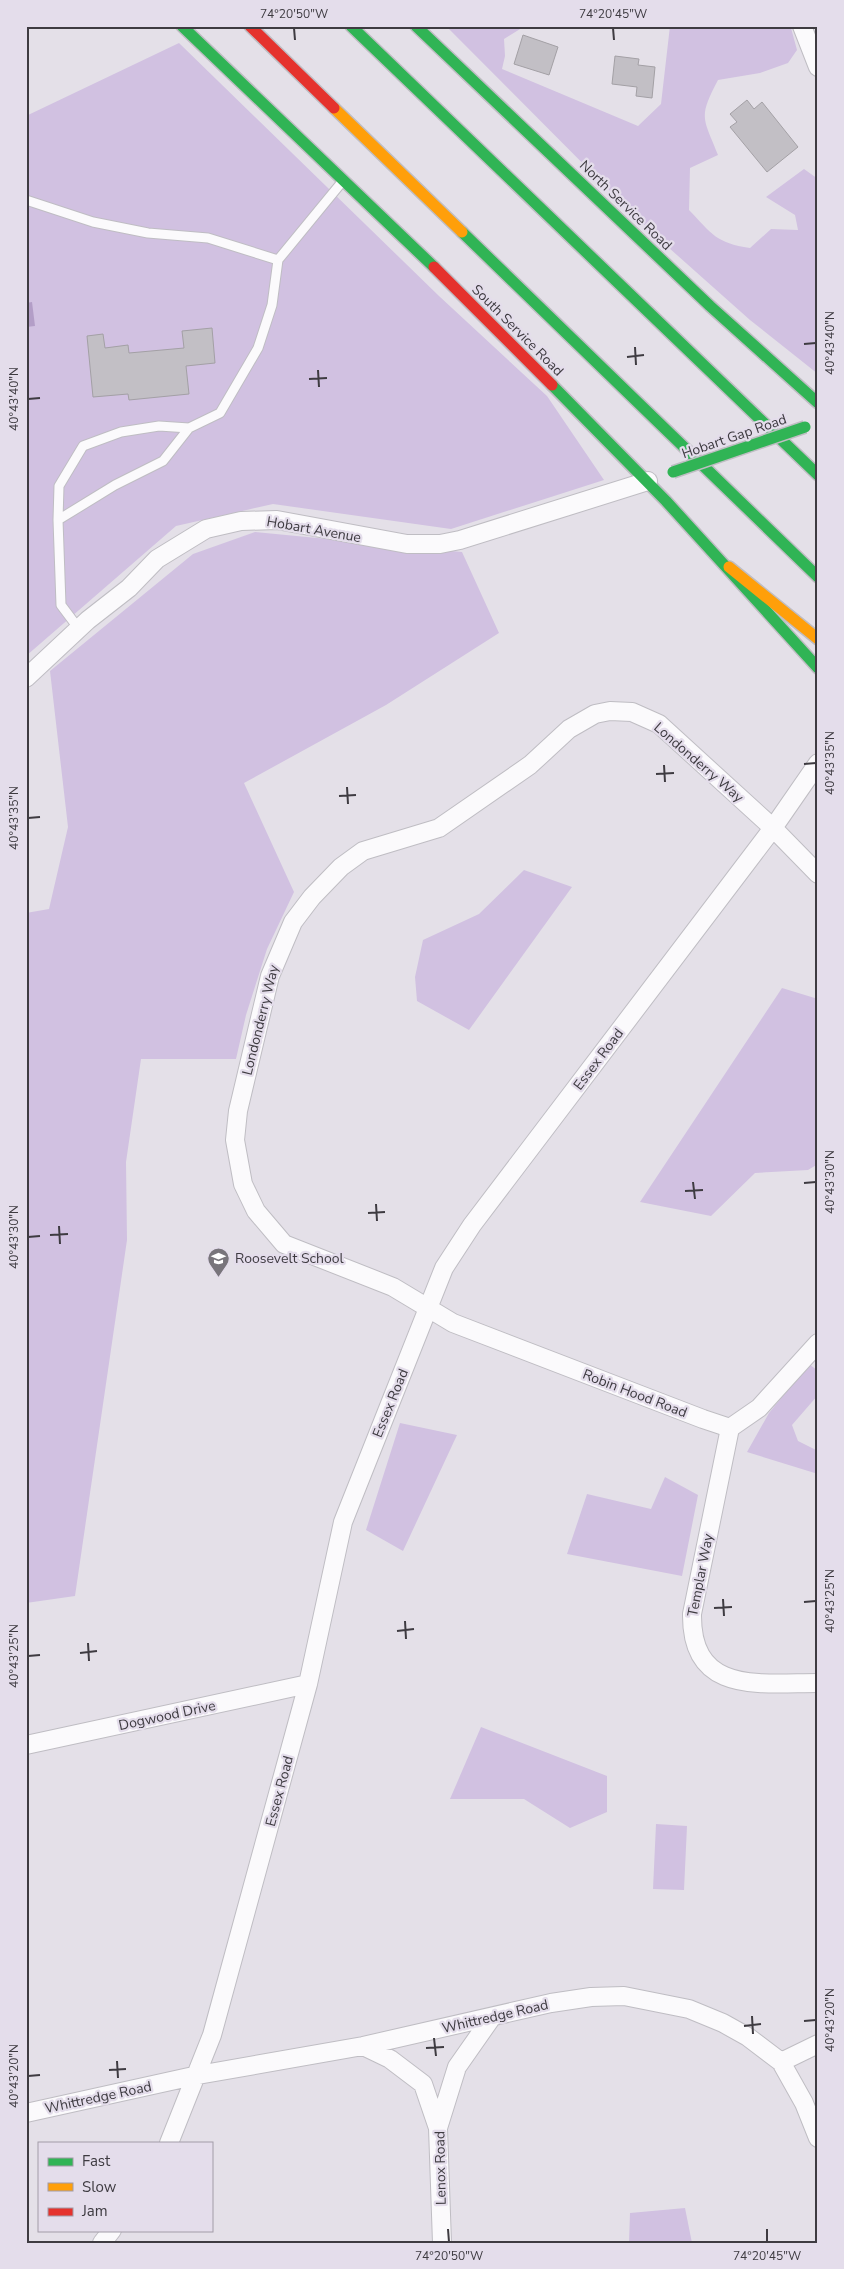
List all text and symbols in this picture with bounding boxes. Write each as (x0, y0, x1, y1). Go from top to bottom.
text: 74°20'50"W (260, 6, 328, 22)
text: 74°20'45"W (579, 6, 647, 22)
street label: North Service Road (575, 156, 676, 255)
street label: South Service Road (468, 280, 568, 380)
text: 40°43'40"N (822, 311, 838, 375)
text: 40°43'40"N (6, 367, 22, 431)
street label: Hobart Gap Road (679, 410, 789, 463)
street label: Hobart Avenue (265, 512, 363, 547)
street label: Londonderry Way (650, 718, 748, 807)
text: 40°43'35"N (822, 731, 838, 795)
text: 40°43'35"N (6, 786, 22, 850)
street label: Londonderry Way (238, 962, 284, 1077)
street label: Essex Road (569, 1025, 628, 1094)
text: 40°43'30"N (822, 1150, 838, 1214)
text: 40°43'30"N (6, 1205, 22, 1269)
school or university icon: Roosevelt School (207, 1246, 231, 1277)
place label: Roosevelt School (235, 1249, 345, 1268)
street label: Robin Hood Road (580, 1365, 690, 1422)
street label: Essex Road (368, 1366, 413, 1440)
street label: Templar Way (683, 1531, 718, 1618)
text: 40°43'25"N (822, 1569, 838, 1633)
text: 40°43'25"N (6, 1624, 22, 1688)
street label: Dogwood Drive (117, 1696, 217, 1735)
street label: Essex Road (261, 1754, 298, 1829)
text: 40°43'20"N (822, 1988, 838, 2052)
street label: Whittredge Road (440, 1995, 550, 2038)
text: 40°43'20"N (6, 2044, 22, 2108)
street label: Whittredge Road (43, 2077, 153, 2118)
street label: Lenox Road (430, 2131, 451, 2205)
legend (38, 2142, 212, 2232)
text: Fast (82, 2151, 111, 2171)
text: Slow (82, 2177, 117, 2197)
text: Jam (81, 2201, 108, 2221)
text: 74°20'50"W (415, 2248, 483, 2264)
text: 74°20'45"W (733, 2248, 801, 2264)

